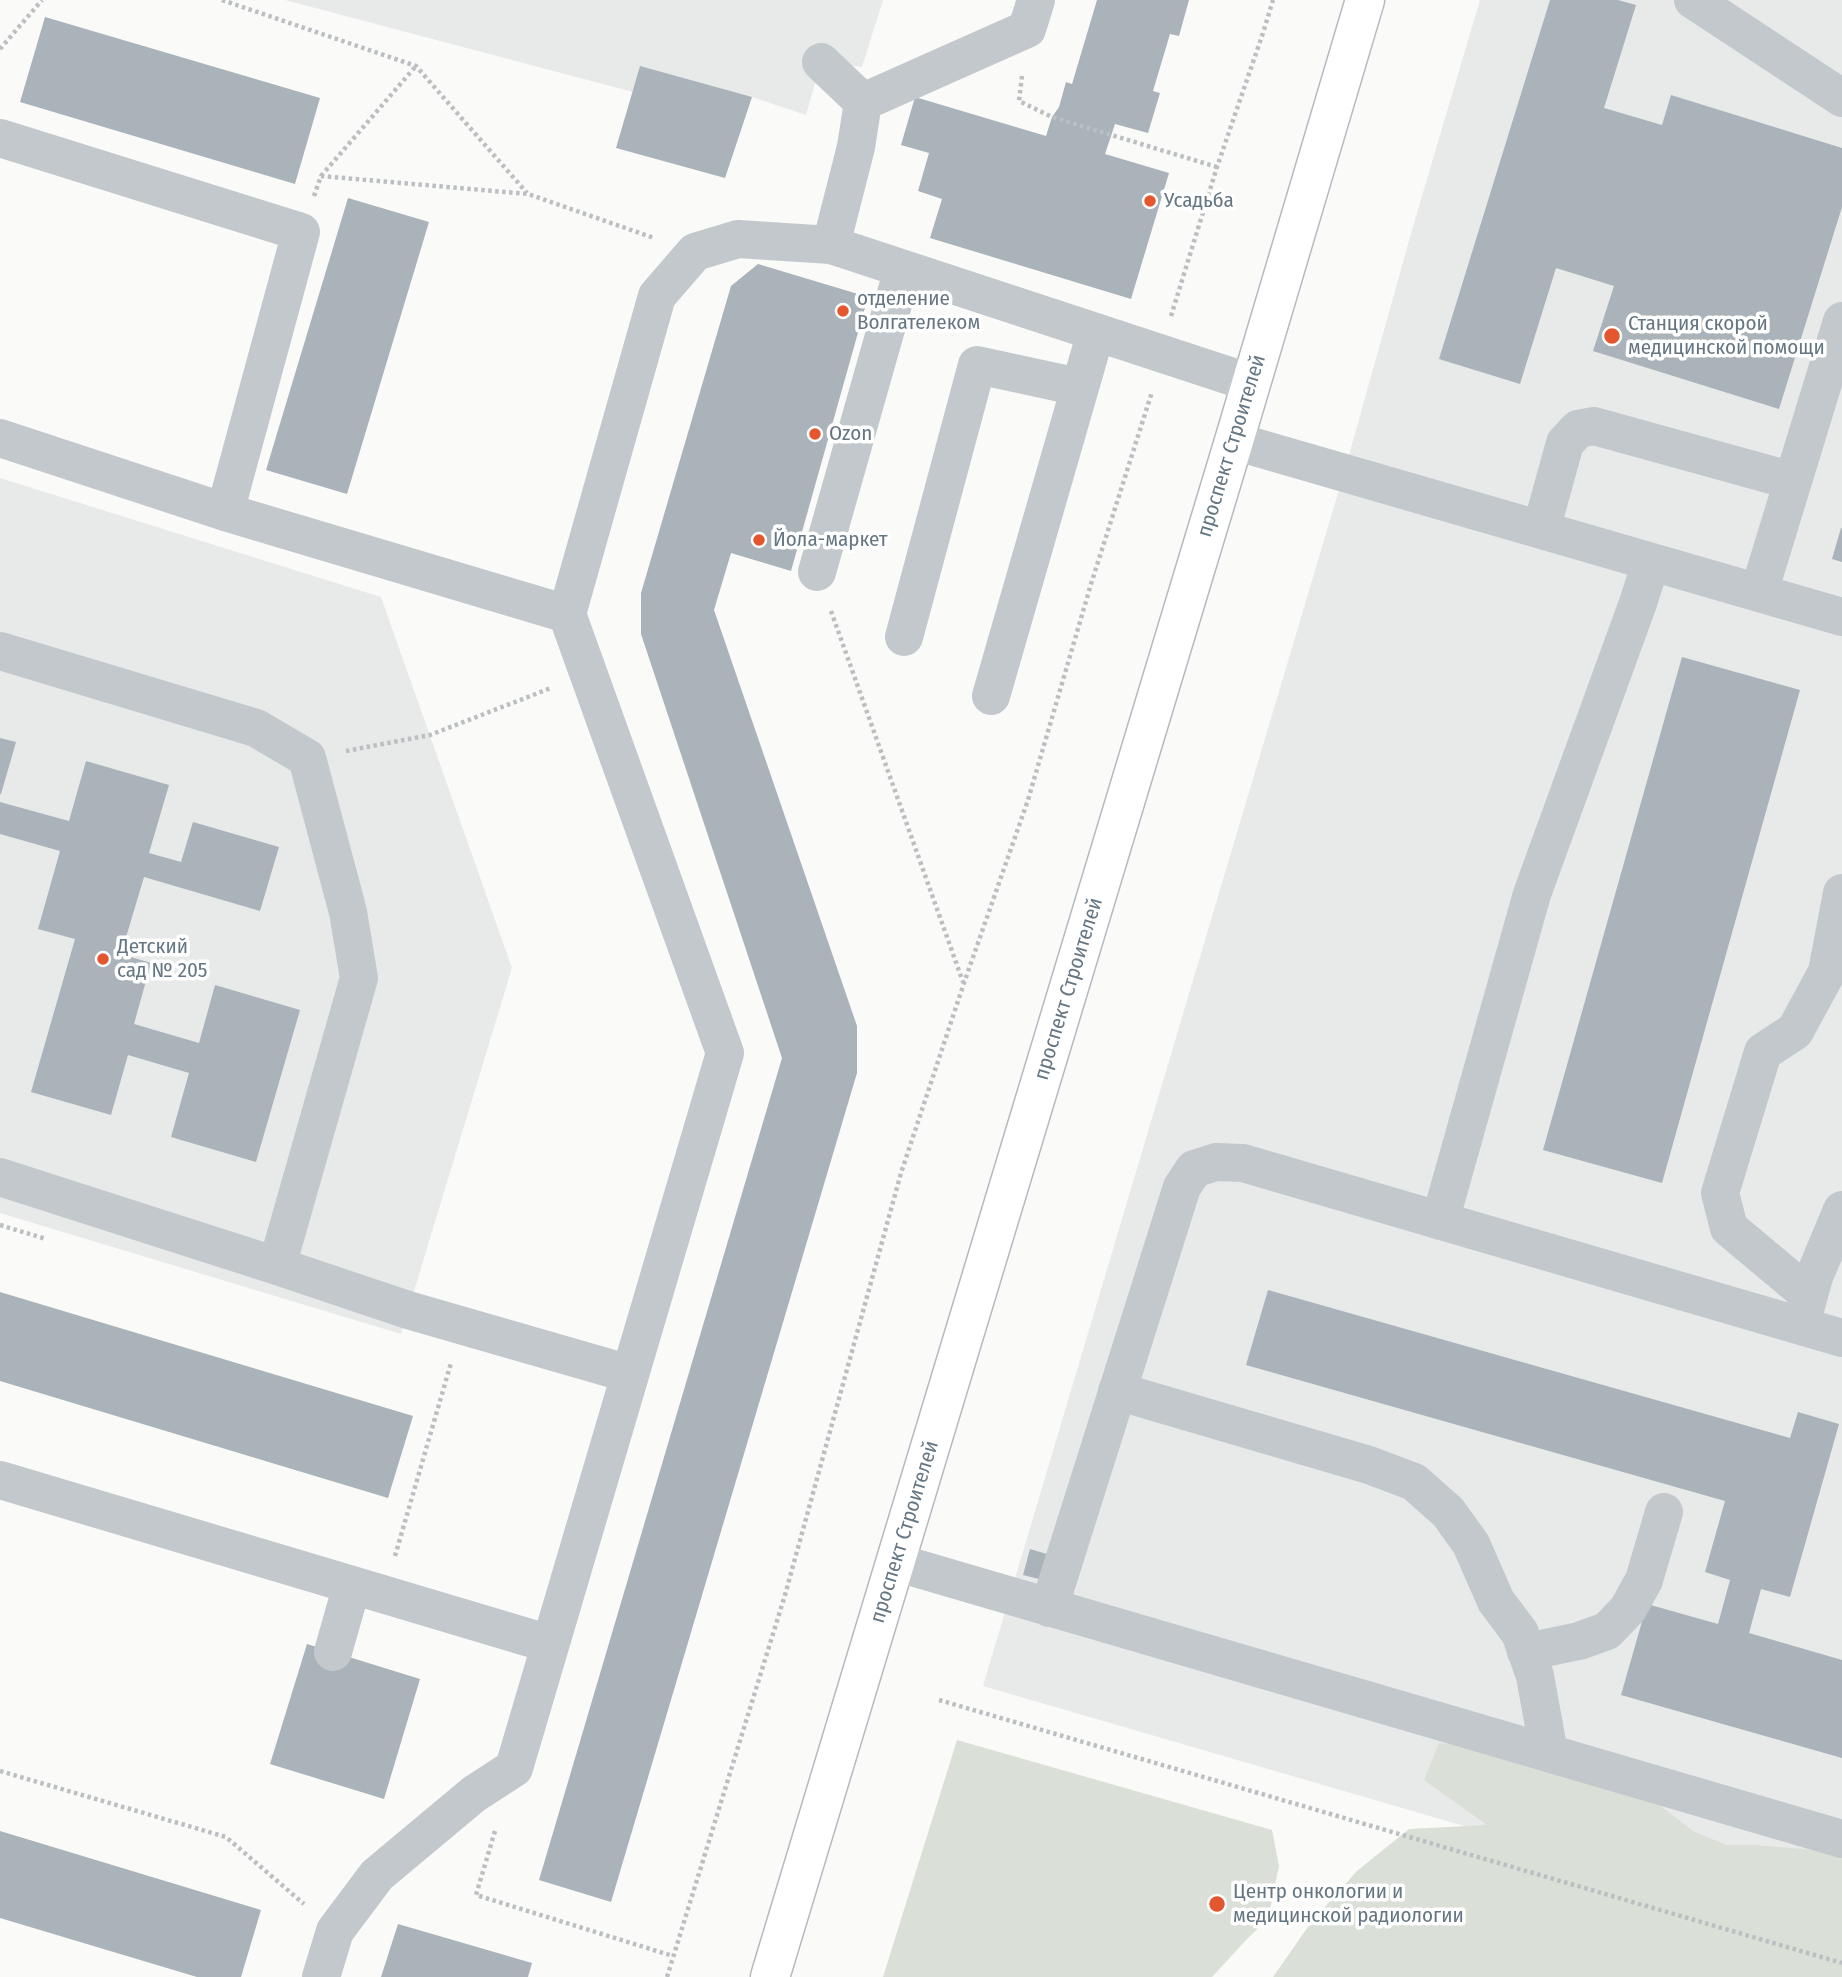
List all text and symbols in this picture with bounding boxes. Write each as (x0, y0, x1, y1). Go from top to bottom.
place label: Усадьба (1164, 188, 1234, 214)
marker: Усадьба (1142, 193, 1158, 209)
place label: отделение Волгателеком (857, 286, 980, 336)
marker: отделение Волгателеком (835, 303, 851, 319)
place label: Станция скорой медицинской помощи (1628, 311, 1825, 361)
marker: Станция скорой медицинской помощи (1602, 326, 1622, 346)
street label: проспект Строителей (1192, 352, 1272, 540)
place label: Ozon (829, 421, 872, 447)
marker: Ozon (807, 426, 823, 442)
place label: Йола-маркет (773, 527, 888, 553)
marker: Йола-маркет (751, 532, 767, 548)
street label: проспект Строителей (1029, 895, 1109, 1083)
place label: Детский сад № 205 (117, 934, 207, 984)
marker: Детский сад № 205 (95, 951, 111, 967)
street label: проспект Строителей (865, 1438, 945, 1626)
place label: Центр онкологии и медицинской радиологии (1233, 1879, 1464, 1929)
marker: Центр онкологии и медицинской радиологии (1207, 1894, 1227, 1914)

